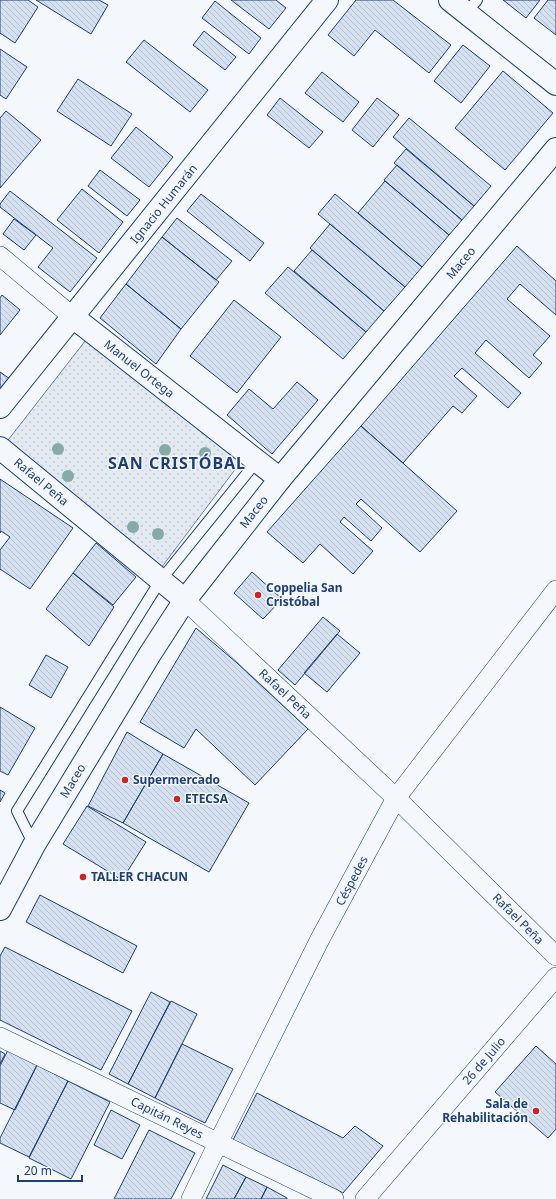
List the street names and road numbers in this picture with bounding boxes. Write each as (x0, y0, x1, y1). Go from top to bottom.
street label: Ignacio Humarán (126, 160, 201, 247)
street label: Maceo (442, 243, 479, 282)
street label: Manuel Ortega (101, 336, 178, 401)
street label: Rafael Peña (10, 454, 72, 509)
street label: Maceo (235, 492, 272, 532)
street label: Rafael Peña (255, 665, 315, 722)
street label: Maceo (56, 760, 89, 801)
street label: Céspedes (331, 853, 372, 909)
street label: Rafael Peña (489, 889, 548, 948)
street label: 26 de Julio (458, 1033, 509, 1088)
street label: Capitán Reyes (128, 1093, 207, 1143)

